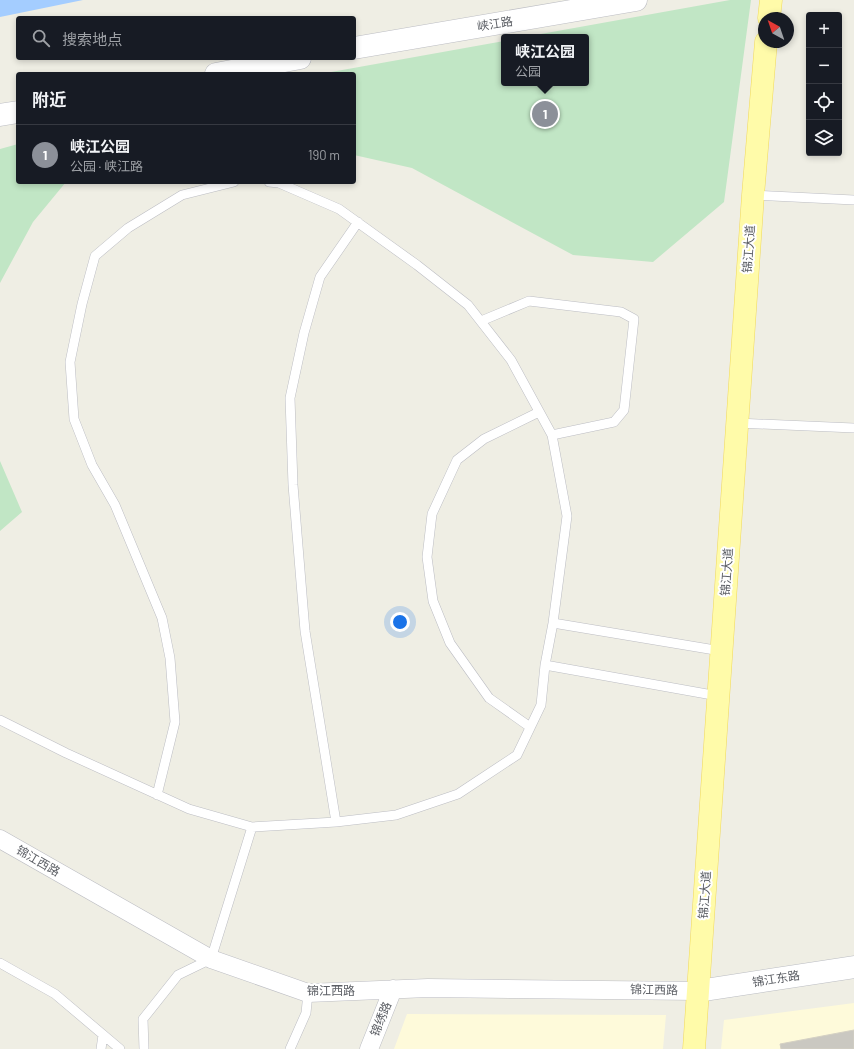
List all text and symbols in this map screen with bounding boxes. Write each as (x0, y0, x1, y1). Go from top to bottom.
north arrow (758, 12, 794, 48)
map controls (806, 12, 842, 156)
button: + (806, 12, 842, 48)
street label: 峡江路 (476, 13, 514, 33)
search box (16, 16, 356, 60)
icon: search (30, 27, 52, 49)
text: 搜索地点 (62, 30, 122, 48)
popup (501, 34, 589, 86)
text: 峡江公园 (515, 42, 575, 60)
button: − (806, 48, 842, 84)
text: 公园 (515, 63, 541, 79)
button: locate (806, 84, 842, 120)
text: 附近 (32, 89, 66, 109)
pin: 1 (532, 99, 558, 129)
button: layers (806, 120, 842, 156)
text: 峡江公园 (70, 137, 130, 155)
text: 1 (43, 147, 47, 163)
text: 190 m (308, 147, 340, 163)
text: 公园 · 峡江路 (70, 158, 143, 174)
street label: 锦江大道 (739, 224, 757, 273)
street label: 锦江大道 (717, 547, 735, 596)
your location (390, 612, 410, 632)
street label: 锦江西路 (14, 842, 63, 878)
street label: 锦江大道 (695, 870, 713, 919)
street label: 锦江东路 (751, 967, 801, 989)
street label: 锦江西路 (630, 982, 678, 996)
street label: 锦江西路 (307, 983, 355, 997)
street label: 锦绣路 (367, 999, 393, 1038)

